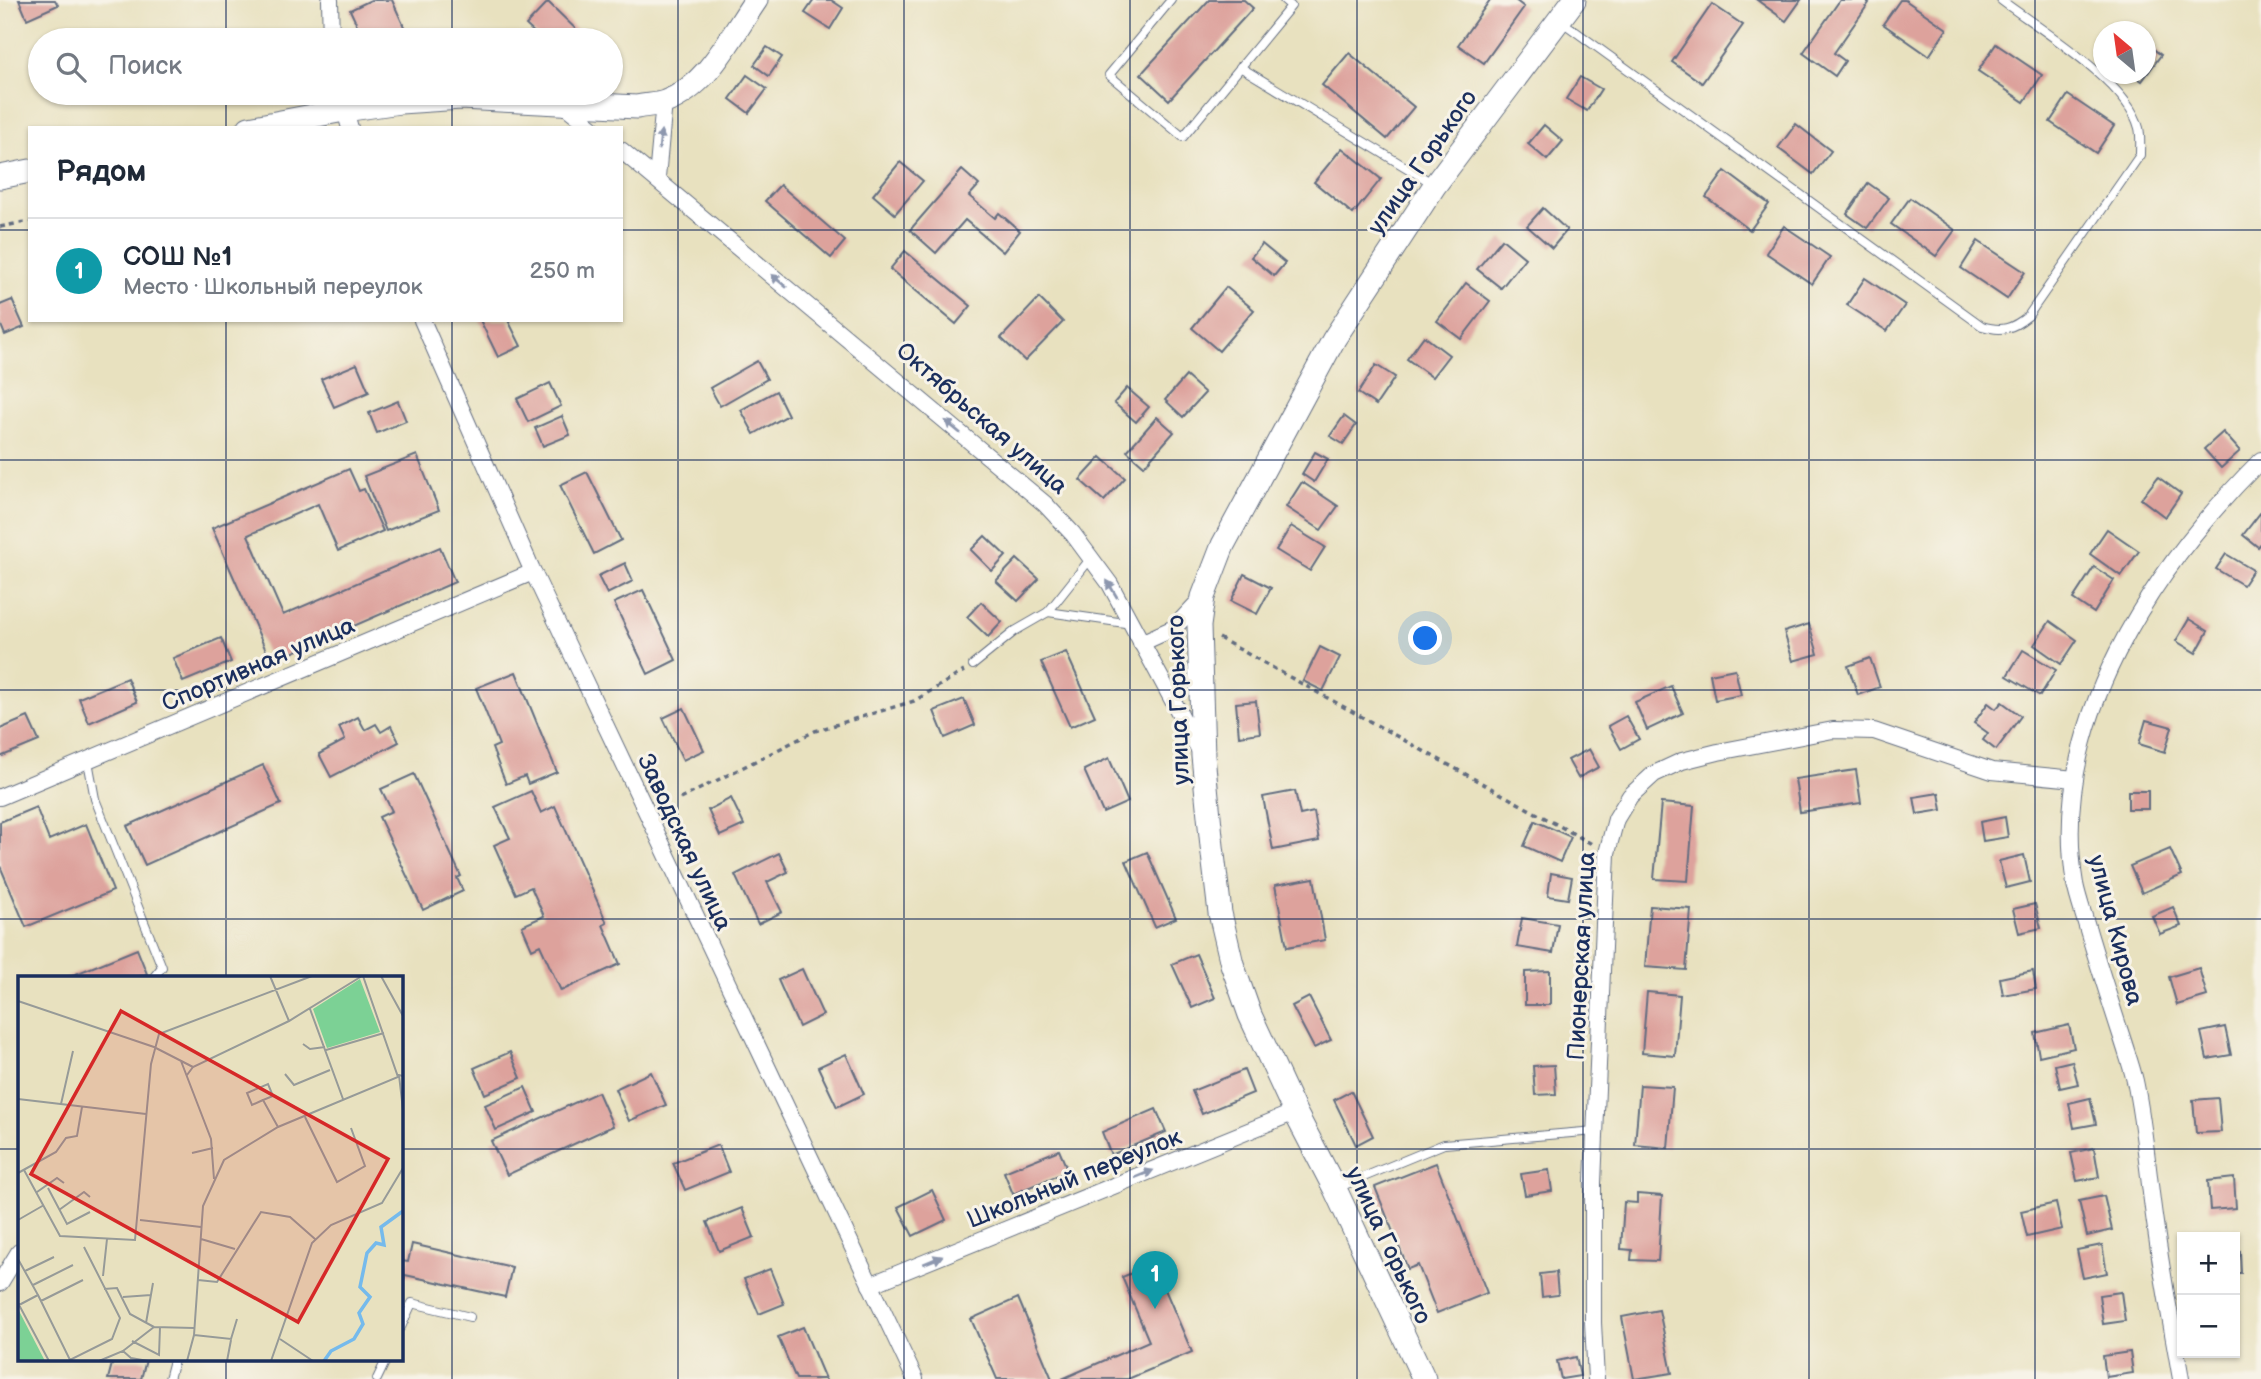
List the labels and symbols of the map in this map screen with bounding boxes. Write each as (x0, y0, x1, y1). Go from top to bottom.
north arrow (2093, 21, 2156, 84)
street label: улица Горького (1362, 84, 1483, 240)
one-way arrow (655, 129, 666, 151)
one-way arrow (771, 274, 788, 289)
street label: Октябрьская улица (890, 336, 1073, 501)
one-way arrow (945, 420, 963, 435)
one-way arrow (1106, 579, 1118, 598)
street label: Спортивная улица (157, 611, 359, 718)
street label: улица Горького (1161, 614, 1196, 786)
your location (1408, 621, 1442, 655)
street label: Заводская улица (631, 749, 738, 935)
street label: Пионерская улица (1562, 851, 1601, 1061)
street label: улица Кирова (2082, 852, 2150, 1009)
inset map (18, 976, 402, 1362)
street label: Школьный переулок (963, 1122, 1186, 1235)
street label: улица Горького (1339, 1162, 1438, 1329)
one-way arrow (1134, 1168, 1155, 1179)
pin: 1 (1132, 1251, 1178, 1309)
one-way arrow (923, 1254, 944, 1265)

